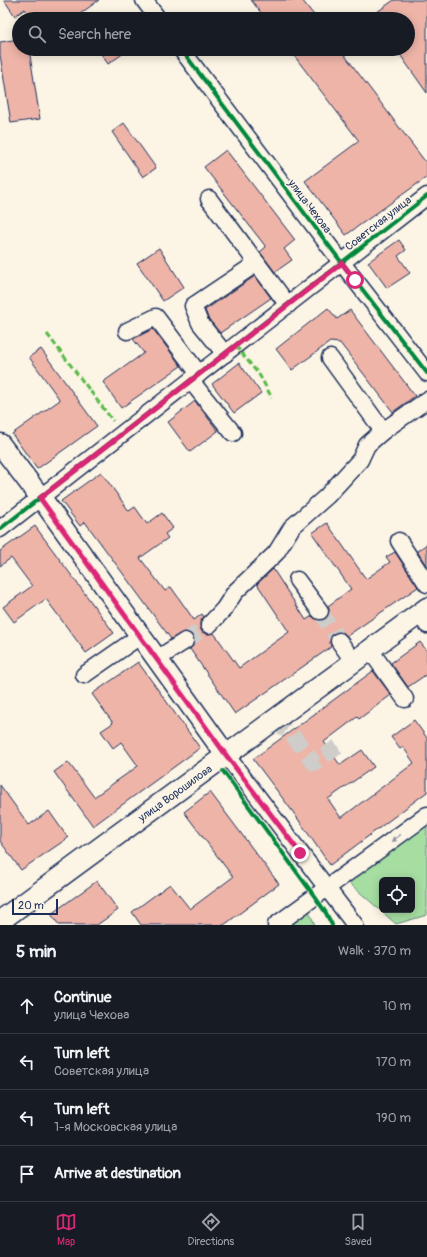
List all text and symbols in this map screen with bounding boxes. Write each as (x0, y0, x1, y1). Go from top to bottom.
search box (12, 12, 415, 56)
icon: search (26, 23, 48, 45)
text: Search here (58, 25, 131, 44)
street label: улица Чехова (285, 176, 334, 236)
street label: Советская улица (343, 194, 414, 253)
route start (346, 271, 364, 289)
street label: улица Ворошилова (135, 762, 215, 825)
one-way arrow (390, 834, 401, 842)
route end (291, 844, 309, 862)
map controls (379, 877, 415, 913)
button: locate (379, 877, 415, 913)
scale bar (12, 897, 58, 916)
text: 20 m (18, 899, 44, 912)
text: 5 min (16, 941, 56, 962)
text: Walk · 370 m (338, 943, 411, 959)
text: Continue (54, 988, 112, 1007)
icon: ahead (16, 995, 38, 1017)
text: 10 m (383, 998, 411, 1014)
text: улица Чехова (54, 1007, 129, 1023)
text: Turn left (54, 1044, 110, 1063)
icon: left (16, 1051, 38, 1073)
text: 170 m (376, 1054, 411, 1070)
text: Советская улица (54, 1063, 149, 1079)
text: Turn left (54, 1100, 110, 1119)
icon: left (16, 1107, 38, 1129)
text: 190 m (376, 1110, 411, 1126)
text: 1-я Московская улица (54, 1119, 177, 1135)
icon: arrive (16, 1163, 38, 1185)
text: Arrive at destination (54, 1164, 181, 1183)
tab: Map (55, 1211, 77, 1248)
tab: Directions (187, 1211, 234, 1248)
tab: Saved (345, 1211, 372, 1248)

